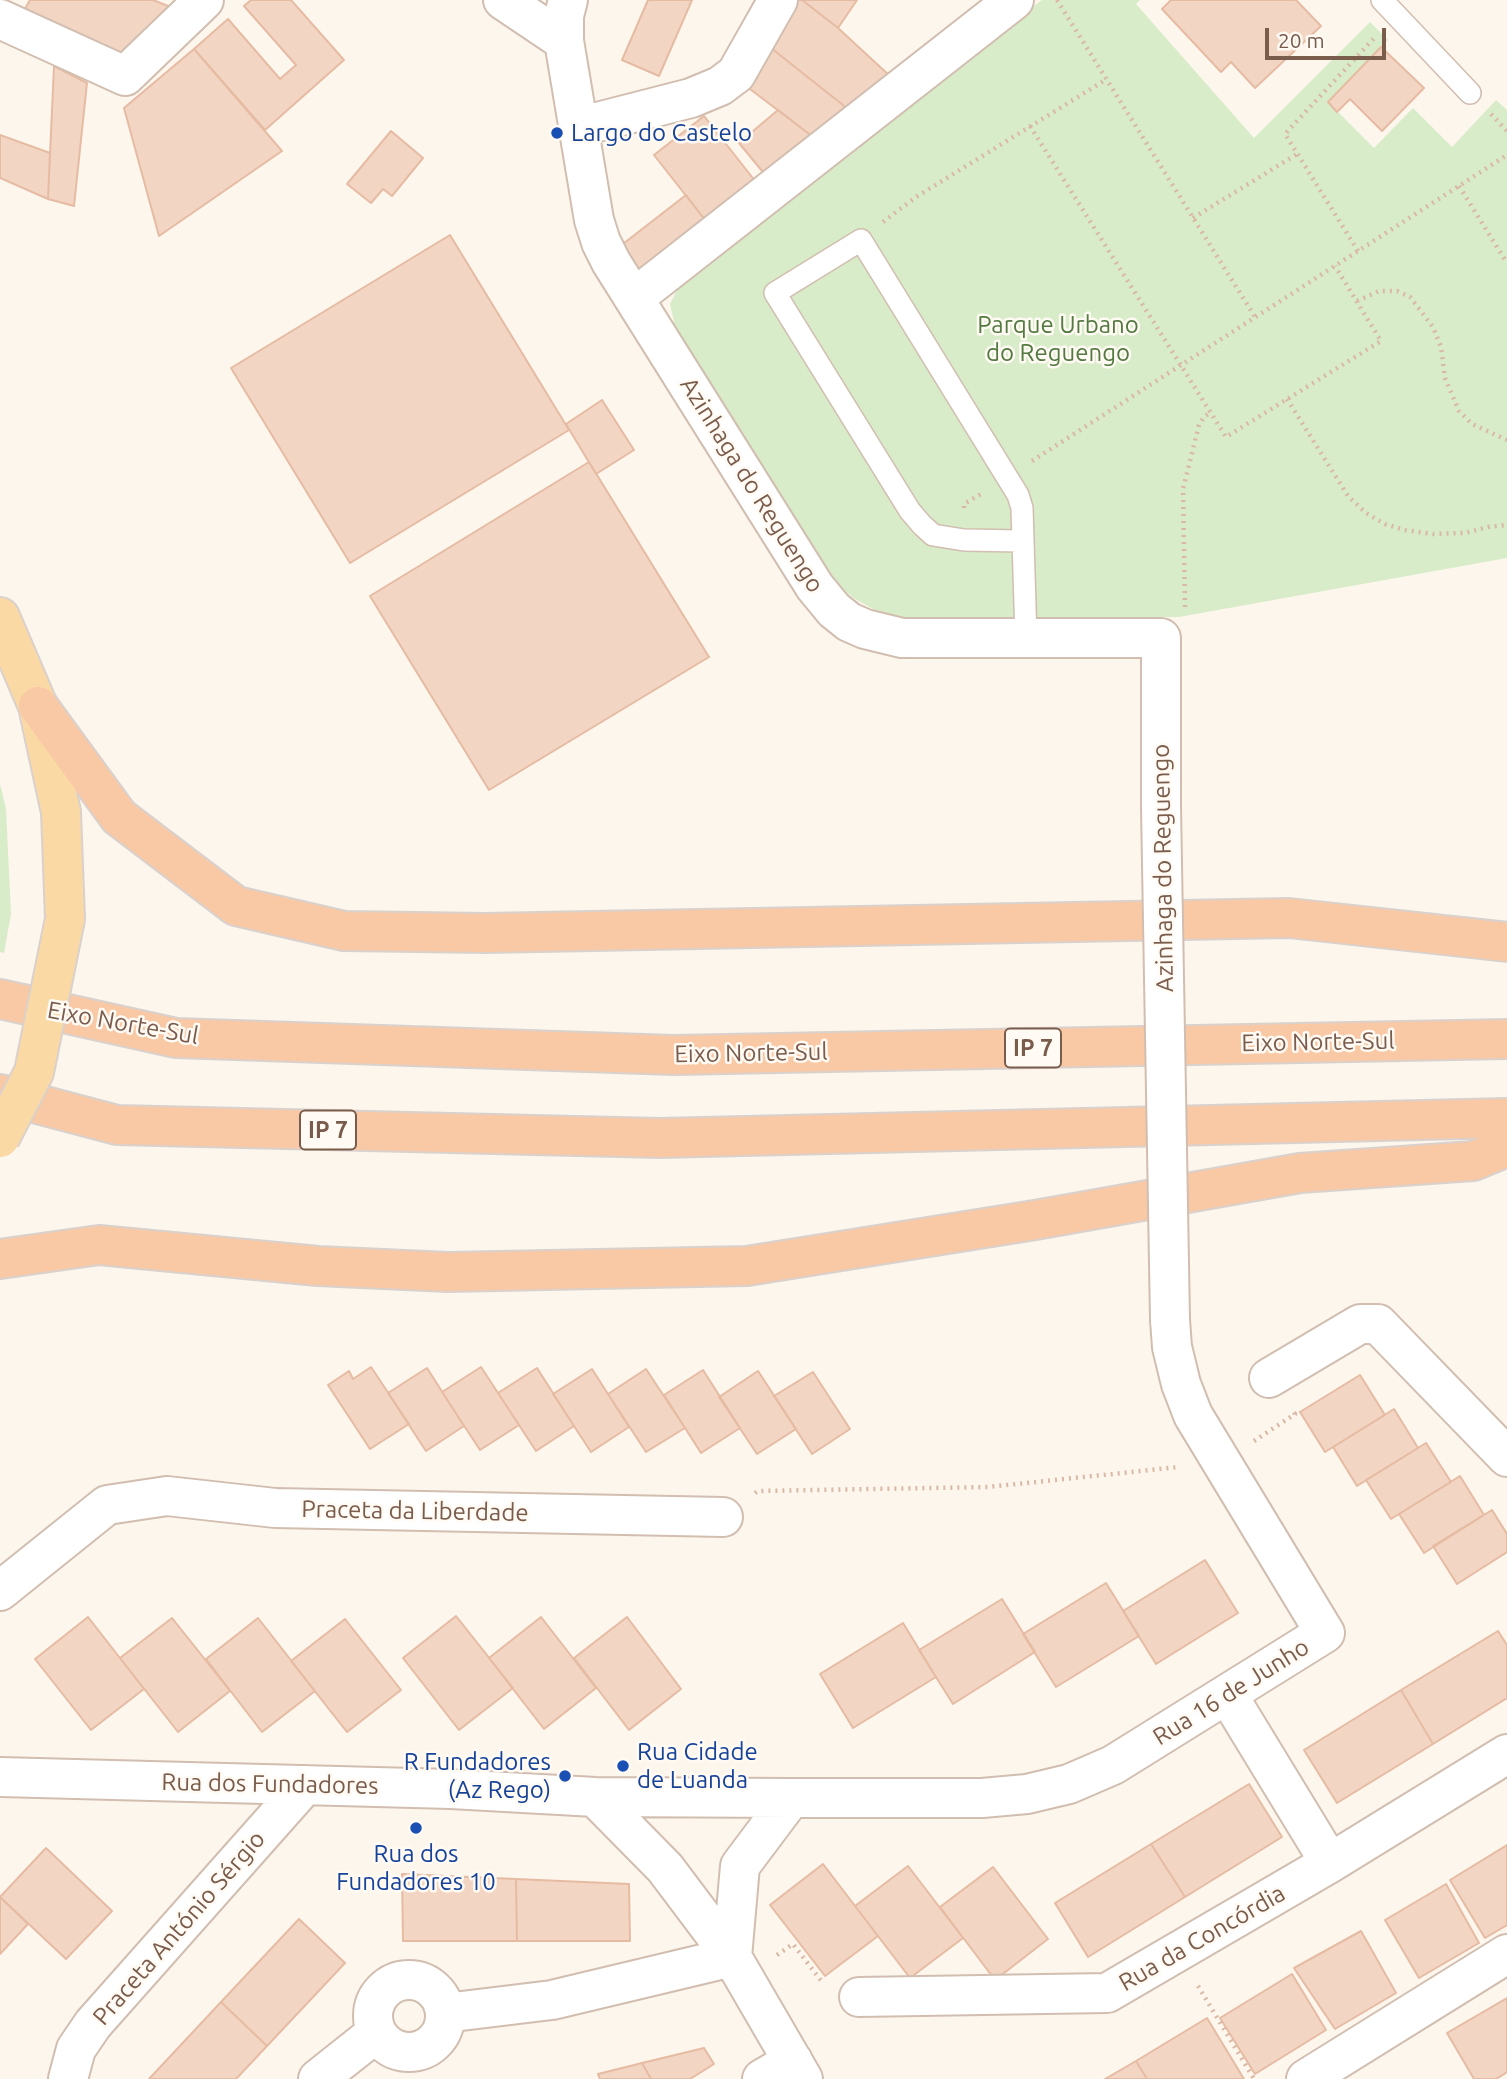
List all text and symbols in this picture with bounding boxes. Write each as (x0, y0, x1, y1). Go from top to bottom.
scale bar (1269, 14, 1390, 58)
text: 20 m (1278, 28, 1325, 52)
place label: Largo do Castelo (571, 119, 752, 147)
marker: Largo do Castelo (549, 125, 565, 141)
park label: Parque Urbano do Reguengo (977, 311, 1139, 367)
street label: Azinhaga do Reguengo (674, 372, 830, 598)
street label: Azinhaga do Reguengo (1146, 744, 1180, 992)
street label: Eixo Norte-Sul (45, 996, 201, 1050)
street label: Eixo Norte-Sul (1241, 1026, 1395, 1058)
road number: IP 7 (1005, 1028, 1061, 1068)
street label: Eixo Norte-Sul (674, 1037, 828, 1069)
road number: IP 7 (300, 1110, 356, 1149)
street label: Praceta da Liberdade (301, 1495, 529, 1527)
street label: Rua 16 de Junho (1148, 1632, 1314, 1752)
place label: Rua Cidade de Luanda (637, 1738, 758, 1794)
place label: R Fundadores (Az Rego) (404, 1748, 551, 1804)
marker: Rua Cidade de Luanda (615, 1758, 631, 1774)
street label: Rua dos Fundadores (161, 1768, 379, 1800)
marker: R Fundadores (Az Rego) (557, 1768, 573, 1784)
marker: Rua dos Fundadores 10 (408, 1820, 424, 1836)
street label: Praceta António Sérgio (87, 1825, 271, 2031)
place label: Rua dos Fundadores 10 (336, 1840, 496, 1896)
street label: Rua da Concórdia (1114, 1879, 1290, 1997)

